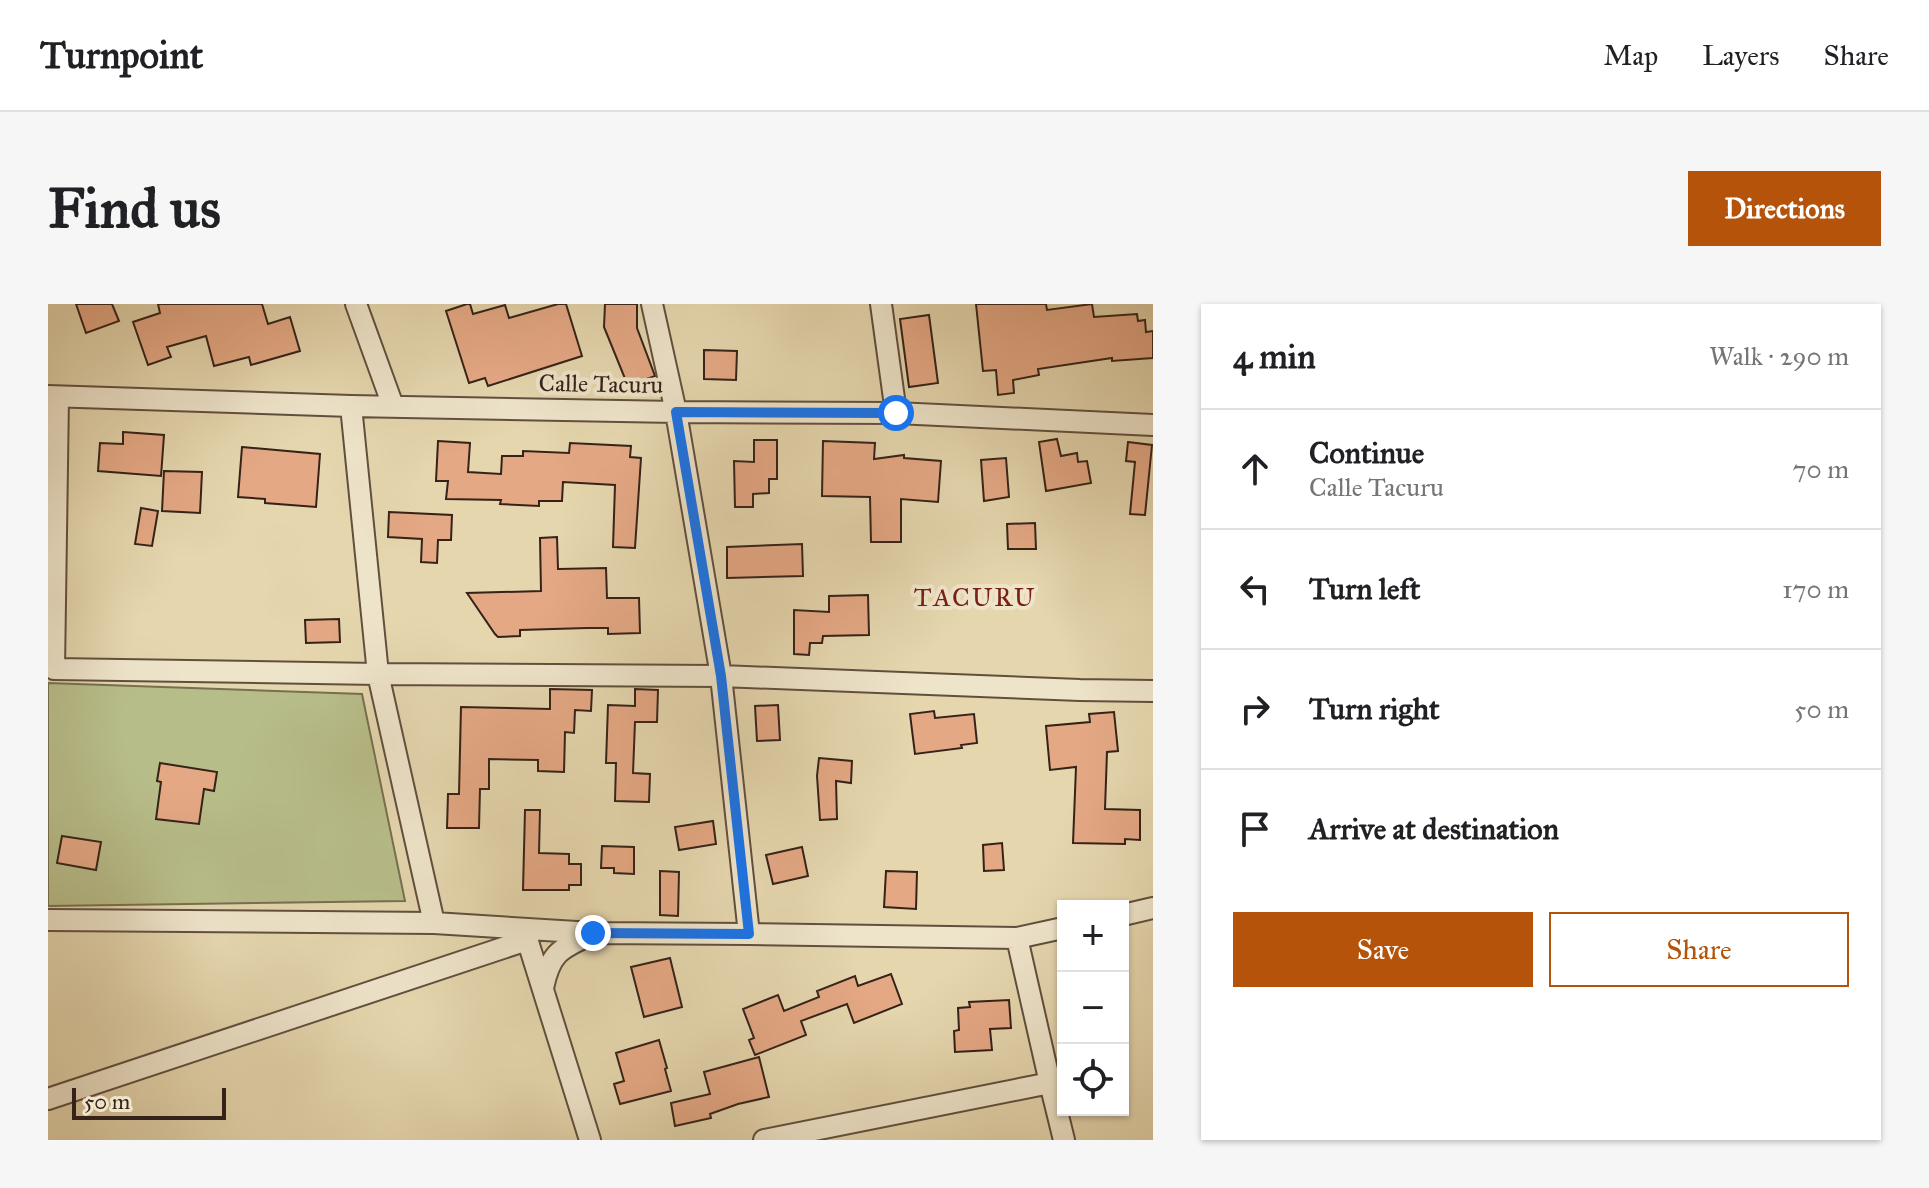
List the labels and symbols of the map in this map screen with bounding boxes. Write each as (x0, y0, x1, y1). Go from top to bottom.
street label: Calle Tacuru (538, 368, 664, 400)
route start (878, 395, 914, 431)
district label: TACURU (914, 581, 1036, 613)
route end (575, 915, 611, 951)
scale bar (72, 1084, 226, 1120)

